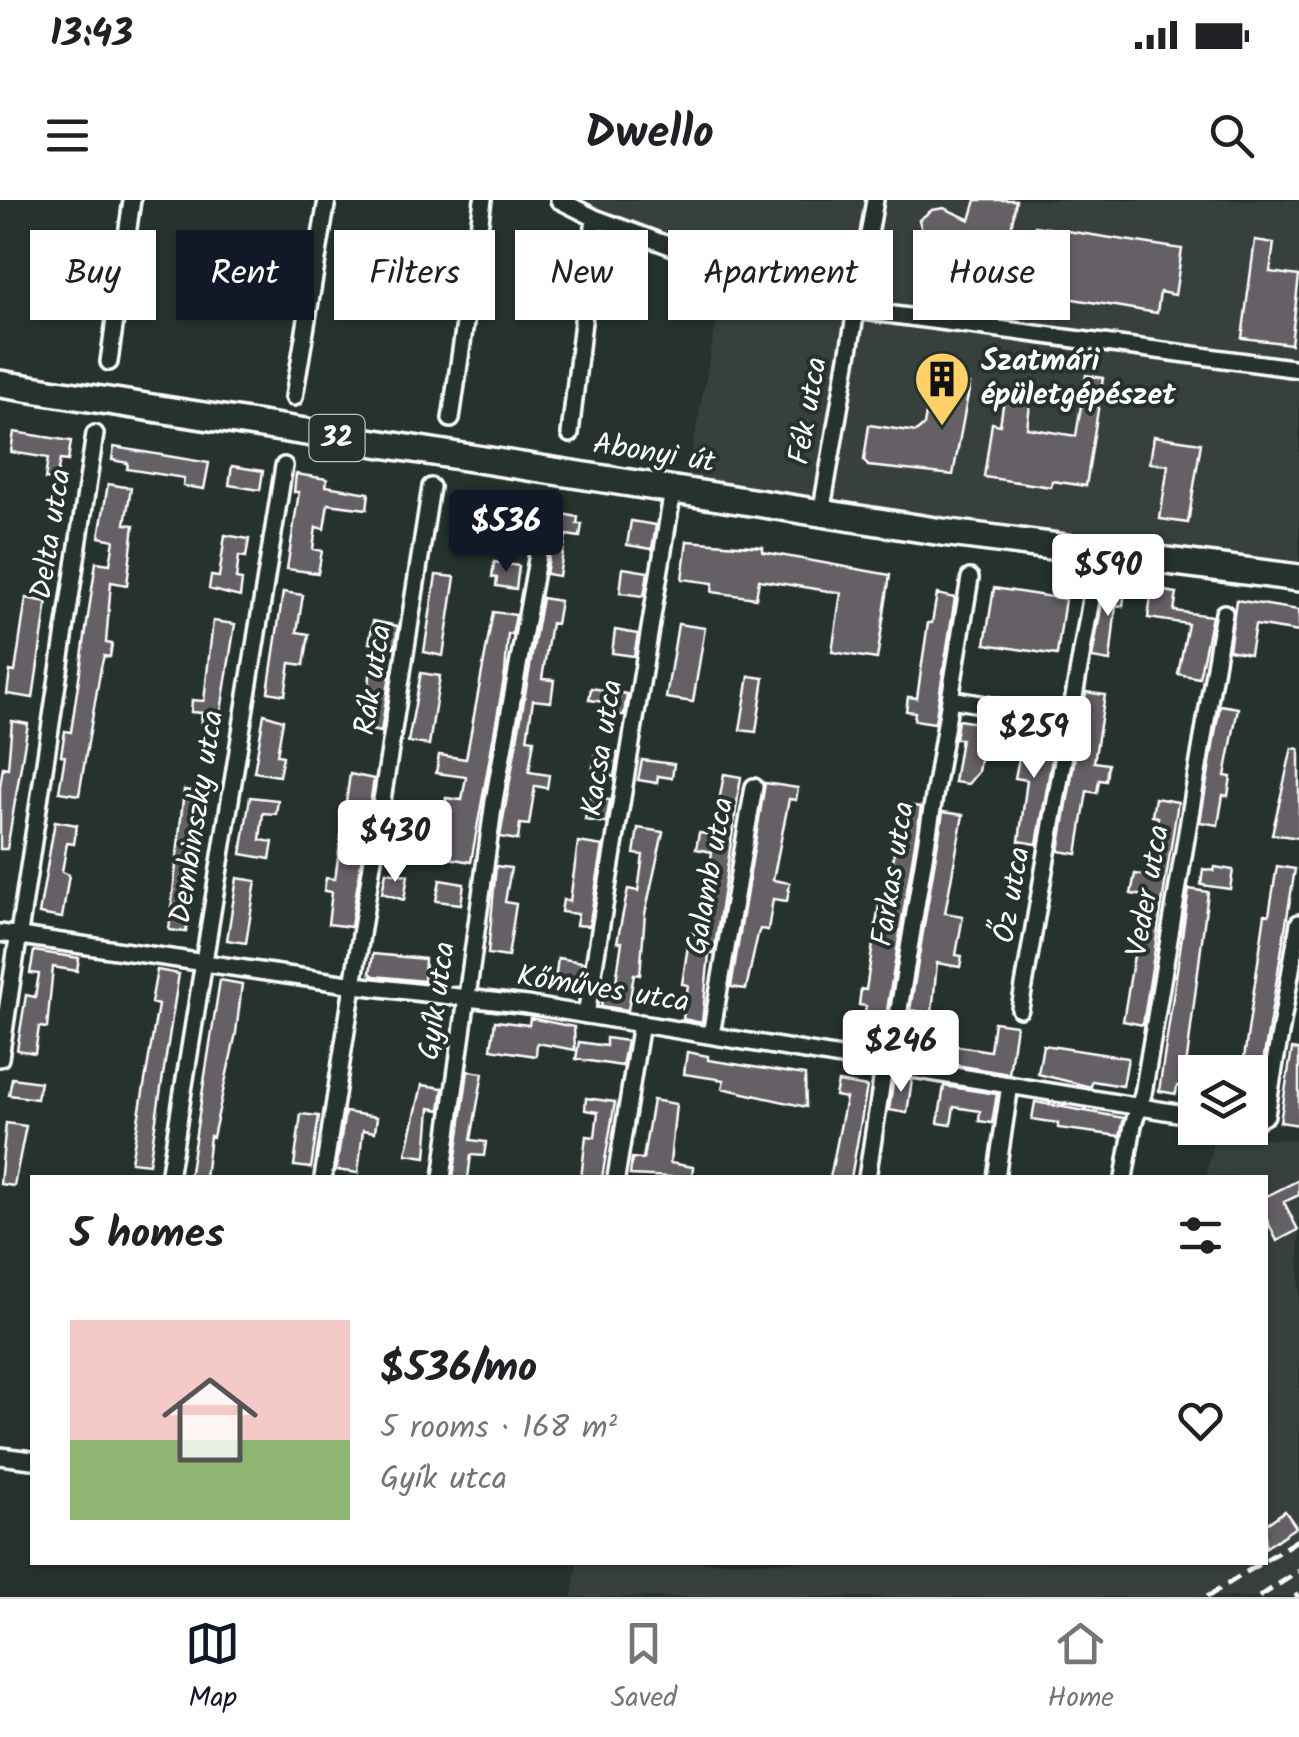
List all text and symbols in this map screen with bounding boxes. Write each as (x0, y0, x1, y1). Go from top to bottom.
text: 13:43 (50, 5, 133, 65)
text: Dwello (585, 99, 714, 171)
icon: menu (40, 108, 95, 163)
icon: search (1204, 108, 1259, 163)
chip: Buy (30, 230, 156, 320)
chip: Rent (176, 230, 314, 320)
chip: Filters (334, 230, 495, 320)
chip: New (515, 230, 648, 320)
chip: Apartment (668, 230, 893, 320)
chip: House (913, 230, 1070, 320)
place label: Szatmári épületgépészet (981, 338, 1176, 420)
building icon: Szatmári épületgépészet (912, 349, 972, 428)
street label: Fék utca (776, 353, 842, 469)
road number: 32 (310, 415, 364, 461)
street label: Abonyi út (590, 421, 719, 487)
street label: Delta utca (18, 465, 86, 603)
pin: $536 (447, 490, 565, 575)
text: $536 (471, 497, 541, 548)
pin: $590 (1049, 534, 1167, 619)
text: $590 (1074, 541, 1142, 592)
street label: Rák utca (342, 621, 406, 739)
street label: Kacsa utca (569, 676, 637, 820)
pin: $259 (975, 696, 1093, 781)
text: $259 (999, 703, 1069, 754)
street label: Dembinszky utca (157, 707, 239, 927)
street label: Galamb utca (674, 794, 748, 958)
street label: Farkas utca (859, 798, 929, 950)
pin: $430 (336, 800, 454, 885)
text: $430 (360, 807, 430, 858)
street label: Veder utca (1114, 821, 1184, 961)
street label: Őz utca (981, 843, 1045, 947)
street label: Gyík utca (406, 939, 470, 1063)
street label: Kőműves utca (513, 953, 693, 1027)
pin: $246 (842, 1010, 960, 1095)
text: $246 (865, 1017, 937, 1068)
map controls (1178, 1055, 1268, 1145)
button: layers (1178, 1055, 1268, 1145)
text: 5 homes (70, 1202, 225, 1269)
icon: filters (1173, 1208, 1228, 1263)
text: $536/mo (380, 1336, 537, 1403)
icon: home (150, 1360, 270, 1480)
icon: heart (1173, 1393, 1228, 1448)
text: 5 rooms · 168 m² (380, 1403, 617, 1454)
text: Gyík utca (380, 1454, 507, 1505)
tab: Map (185, 1616, 240, 1721)
tab: Saved (611, 1616, 677, 1721)
tab: Home (1047, 1616, 1114, 1721)

